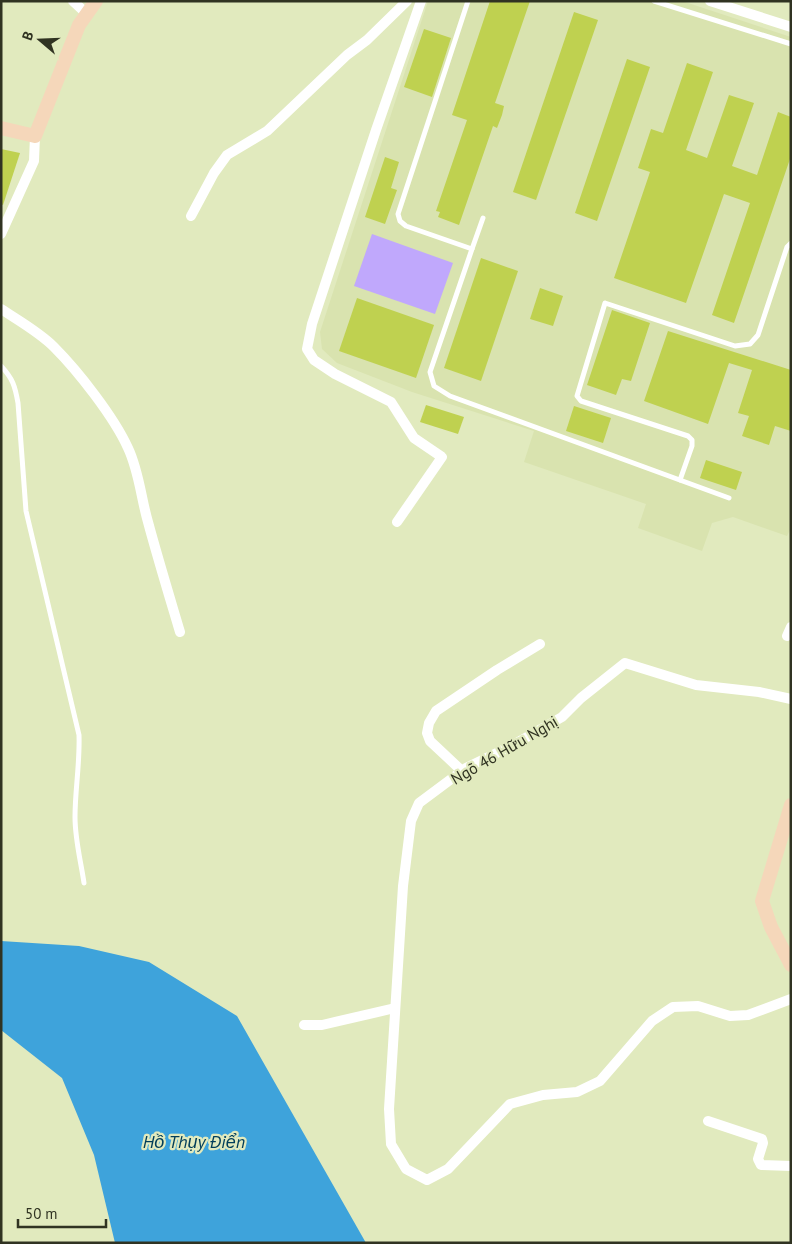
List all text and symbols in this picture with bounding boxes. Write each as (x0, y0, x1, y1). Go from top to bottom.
north arrow (15, 15, 65, 65)
text: B (18, 29, 38, 43)
street label: Ngõ 46 Hữu Nghị (447, 711, 561, 789)
water label: Hồ Thụy Điển (143, 1130, 245, 1153)
scale bar (18, 1196, 105, 1228)
text: 50 m (25, 1204, 58, 1223)

